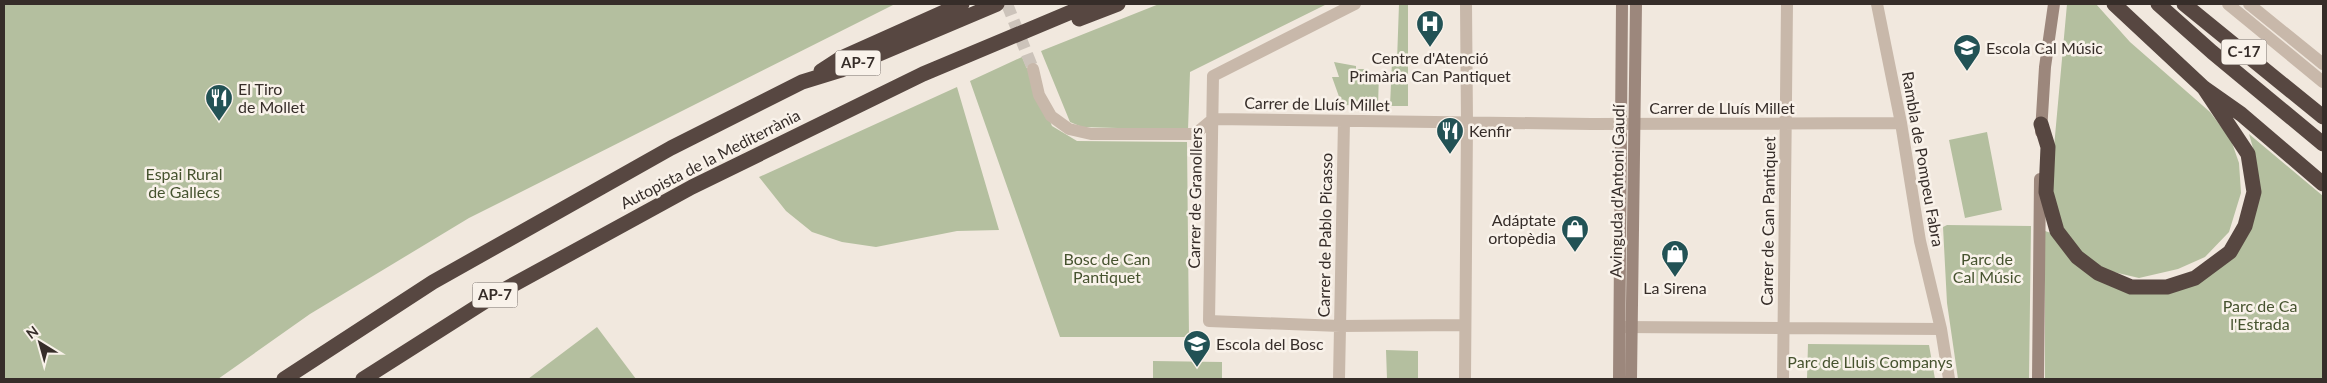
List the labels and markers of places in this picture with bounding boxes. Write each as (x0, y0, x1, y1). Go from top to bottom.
hospital icon: Centre d'Atenció Primària Can Pantiquet (1415, 9, 1445, 48)
school or university icon: Escola Cal Músic (1952, 33, 1982, 72)
place label: Escola Cal Músic (1986, 38, 2103, 57)
place label: Centre d'Atenció Primària Can Pantiquet (1349, 48, 1511, 85)
place label: El Tiro de Mollet (238, 79, 305, 116)
restaurant icon: El Tiro de Mollet (204, 83, 234, 122)
restaurant icon: Kenfir (1435, 116, 1465, 155)
place label: Kenfir (1469, 121, 1511, 140)
place label: Adáptate ortopèdia (1488, 210, 1556, 247)
shop icon: Adáptate ortopèdia (1560, 214, 1590, 253)
shop icon: La Sirena (1660, 239, 1690, 278)
place label: La Sirena (1643, 278, 1707, 297)
school or university icon: Escola del Bosc (1182, 329, 1212, 368)
place label: Escola del Bosc (1216, 334, 1324, 353)

